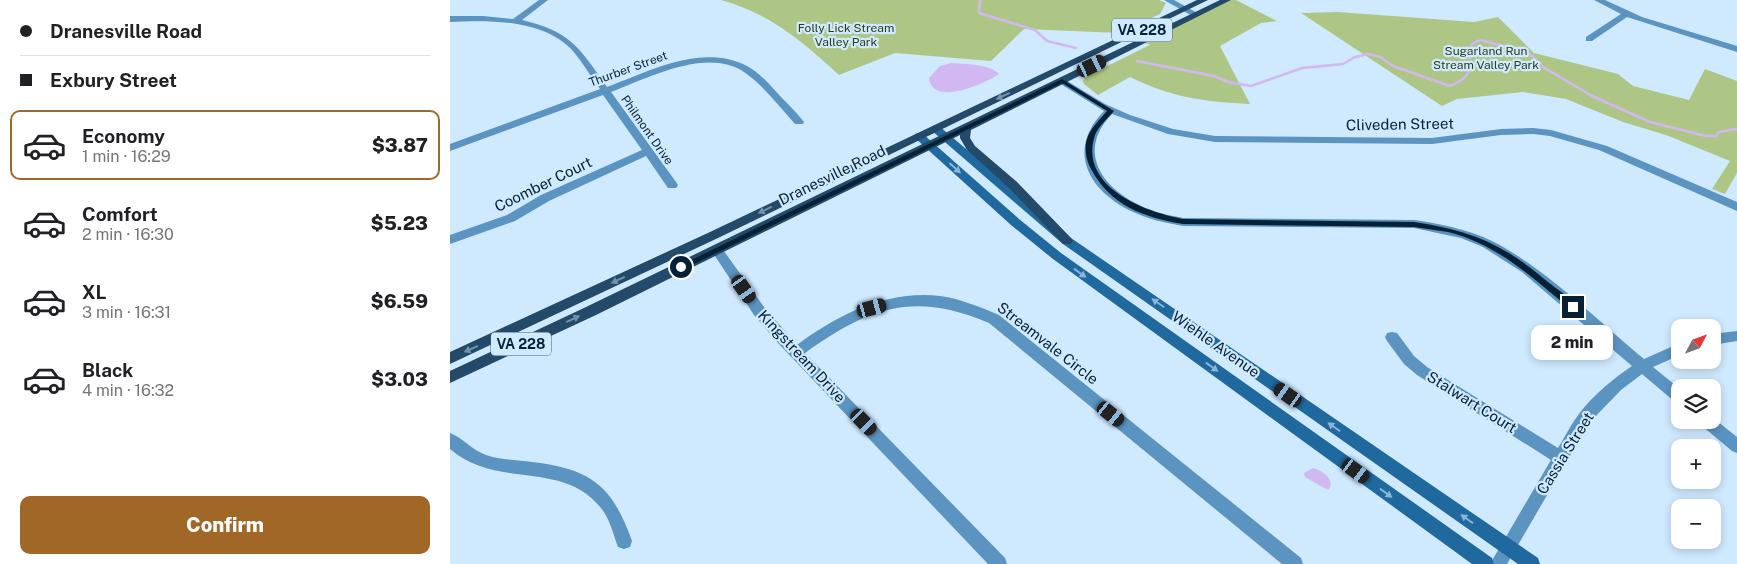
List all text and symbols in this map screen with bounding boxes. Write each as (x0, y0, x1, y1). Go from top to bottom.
road number: VA 228 (1112, 18, 1172, 42)
text: Dranesville Road (50, 20, 202, 42)
park label: Folly Lick Stream Valley Park (798, 21, 894, 49)
park label: Sugarland Run Stream Valley Park (1433, 44, 1539, 72)
street label: Thurber Street (587, 48, 669, 90)
car (1075, 53, 1108, 79)
text: Exbury Street (50, 69, 177, 91)
one-way arrow (996, 92, 1010, 100)
street label: Philmont Drive (618, 93, 676, 167)
street label: Cliveden Street (1346, 115, 1454, 133)
icon: car (22, 123, 67, 168)
text: Economy (82, 125, 165, 147)
text: $3.87 (372, 134, 428, 156)
street label: Dranesville Road (776, 142, 888, 208)
text: 1 min · 16:29 (82, 147, 171, 166)
street label: Coomber Court (492, 153, 595, 215)
one-way arrow (949, 163, 962, 174)
icon: car (22, 201, 67, 246)
text: Comfort (82, 203, 158, 225)
one-way arrow (758, 206, 772, 214)
text: $5.23 (371, 212, 428, 234)
text: 2 min · 16:30 (82, 225, 174, 244)
route start (670, 256, 692, 278)
one-way arrow (1073, 268, 1087, 278)
car (729, 272, 758, 306)
one-way arrow (611, 276, 625, 284)
icon: car (22, 279, 67, 324)
text: XL (82, 281, 107, 303)
text: $6.59 (371, 290, 428, 312)
route end (1562, 296, 1584, 318)
car (855, 297, 888, 319)
street label: Streamvale Circle (994, 298, 1102, 388)
one-way arrow (1151, 298, 1164, 308)
text: 3 min · 16:31 (82, 303, 171, 322)
street label: Kingstream Drive (755, 306, 849, 406)
street label: Wiehle Avenue (1169, 308, 1263, 380)
one-way arrow (566, 315, 581, 323)
north arrow (1671, 319, 1721, 369)
map controls (1671, 319, 1721, 549)
callout: 2 min (1532, 324, 1614, 360)
road number: VA 228 (491, 332, 551, 356)
text: 2 min (1551, 333, 1593, 352)
one-way arrow (464, 345, 478, 353)
icon: car (22, 357, 67, 402)
text: Black (82, 359, 133, 381)
one-way arrow (1205, 362, 1218, 373)
text: $3.03 (371, 368, 428, 390)
street label: Stalwart Court (1424, 368, 1520, 436)
button: layers (1671, 379, 1721, 429)
car (1271, 380, 1304, 410)
text: 4 min · 16:32 (82, 381, 174, 400)
car (1094, 399, 1127, 429)
car (848, 406, 879, 438)
street label: Cassia Street (1533, 409, 1597, 497)
one-way arrow (1327, 422, 1340, 432)
button: + (1671, 439, 1721, 489)
car (1339, 456, 1372, 486)
one-way arrow (1380, 488, 1393, 498)
button: Confirm (20, 496, 430, 554)
button: − (1671, 499, 1721, 549)
one-way arrow (1460, 514, 1474, 524)

